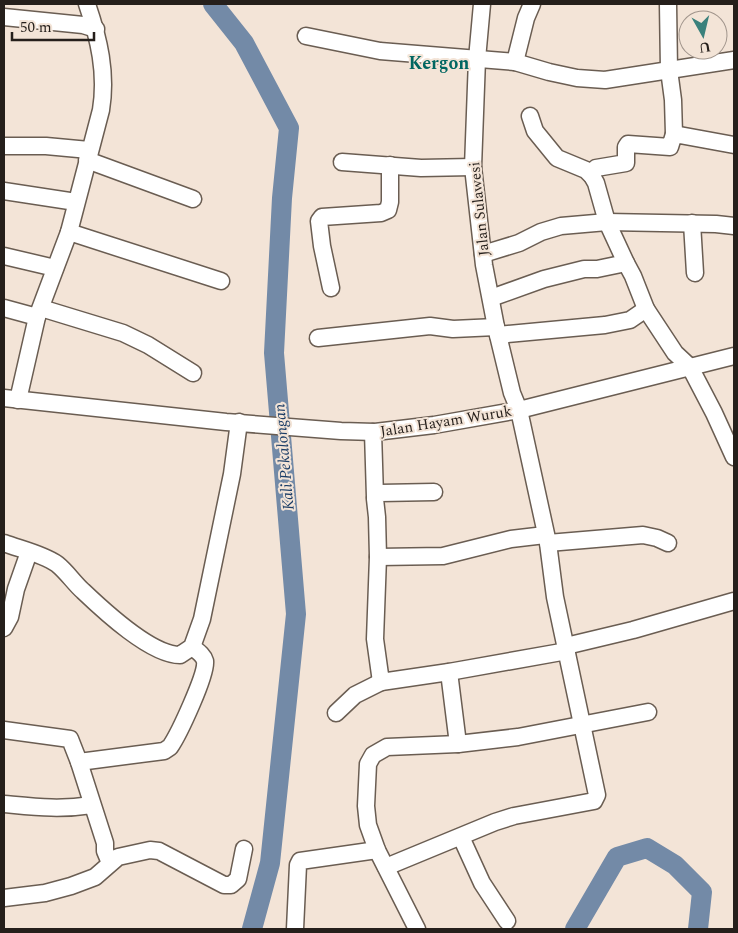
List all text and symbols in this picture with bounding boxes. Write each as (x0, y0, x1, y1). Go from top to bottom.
scale bar (12, 10, 95, 42)
north arrow (678, 10, 728, 60)
text: 50 m (20, 16, 52, 39)
text: U (697, 36, 712, 59)
district label: Kergon (409, 50, 469, 77)
street label: Jalan Sulawesi (463, 161, 496, 257)
street label: Jalan Hayam Wuruk (378, 400, 514, 443)
water label: Kali Pekalongan (267, 402, 301, 511)

